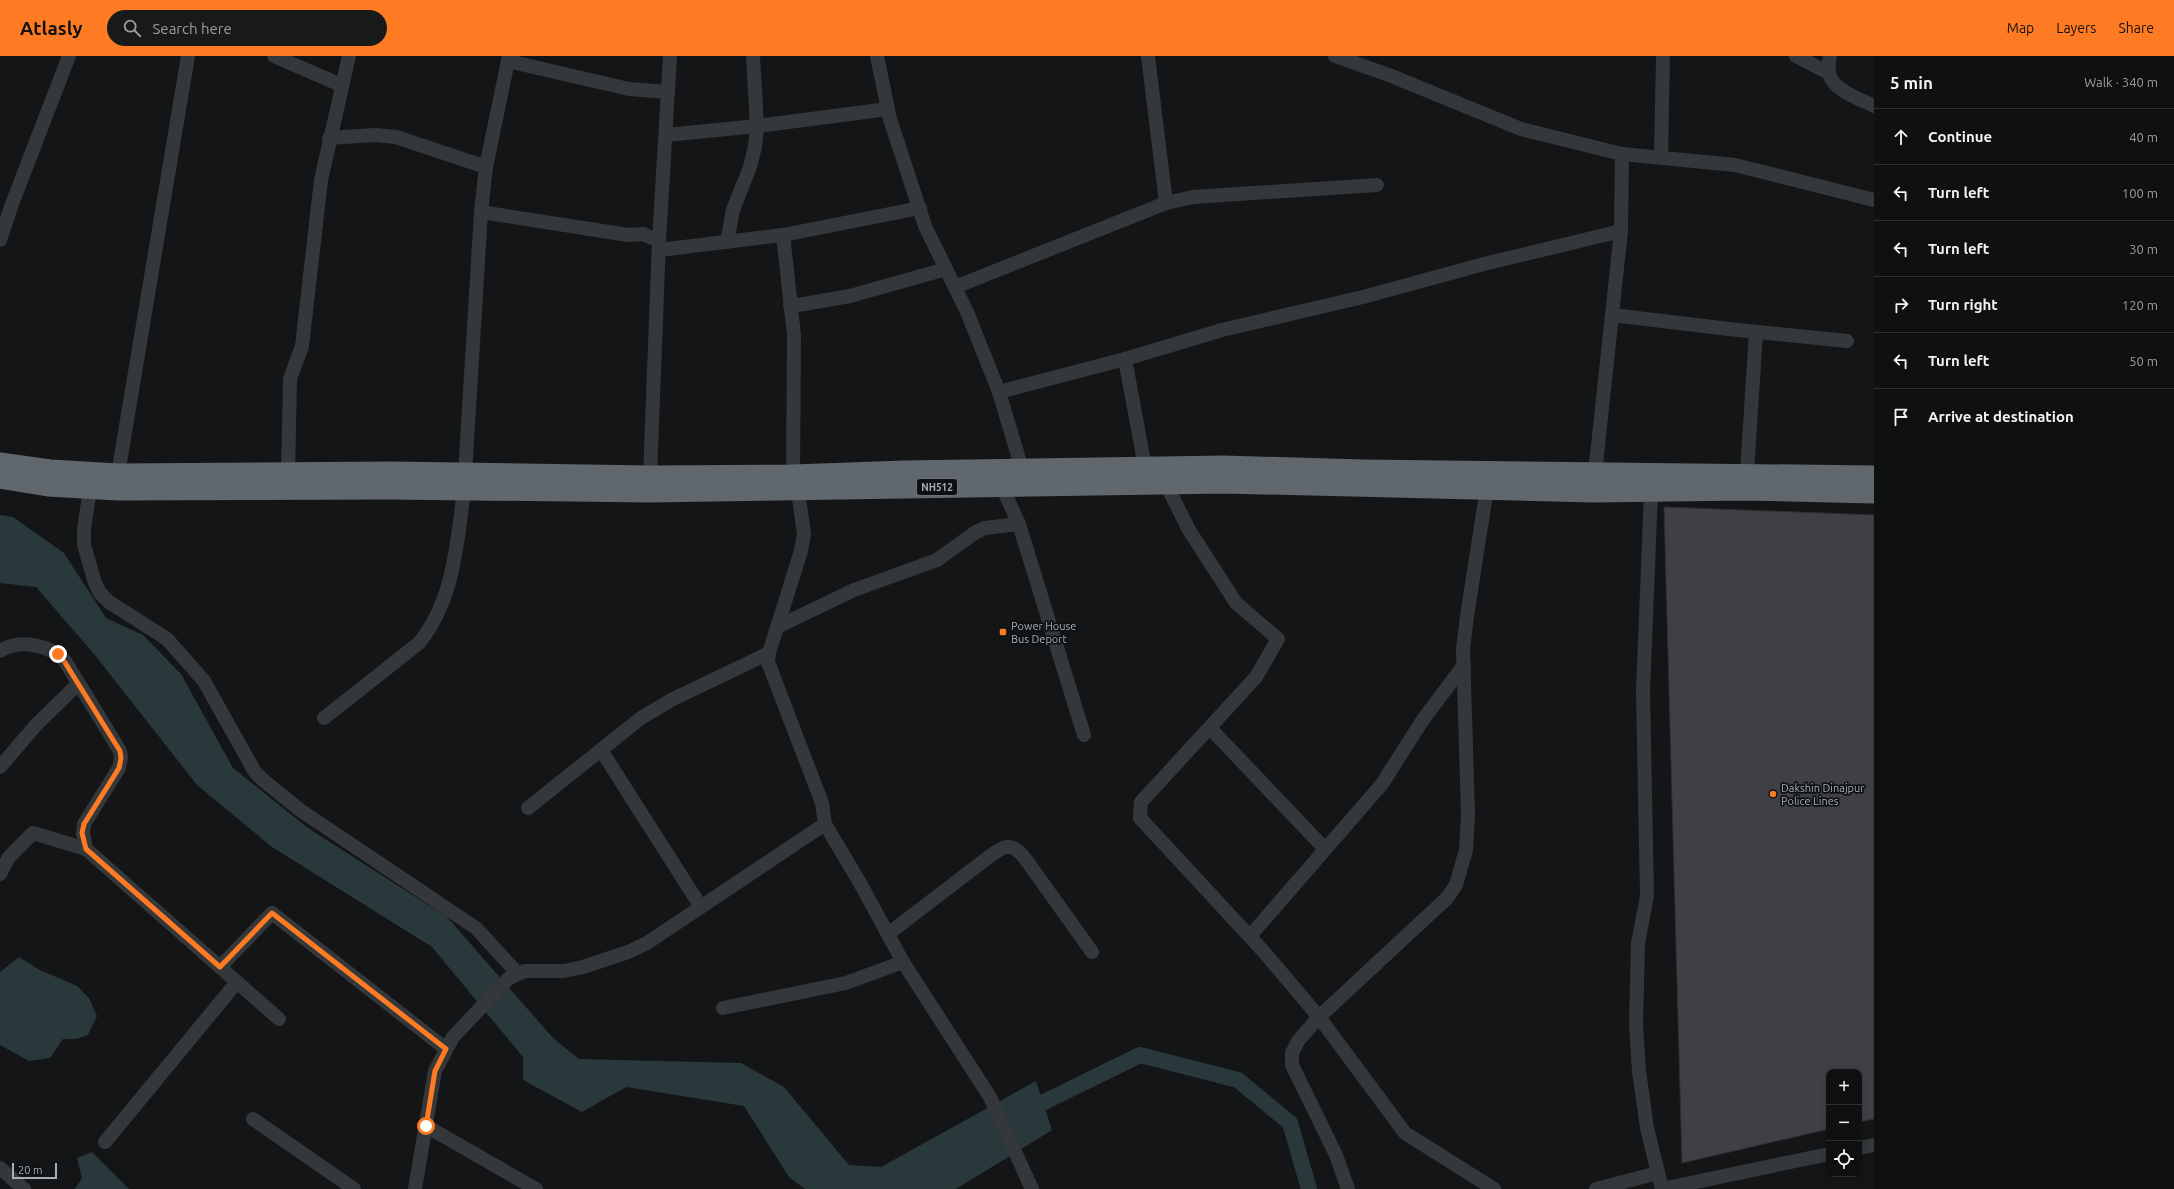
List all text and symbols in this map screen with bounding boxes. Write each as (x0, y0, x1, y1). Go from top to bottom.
search box (107, 10, 387, 46)
text: Atlasly (20, 17, 83, 39)
icon: search (121, 17, 143, 39)
text: Search here (153, 20, 232, 37)
text: Map (2007, 20, 2034, 36)
text: Layers (2056, 20, 2096, 36)
text: Share (2118, 20, 2154, 36)
text: 5 min (1890, 73, 1933, 92)
text: Walk · 340 m (2084, 75, 2158, 89)
icon: ahead (1890, 126, 1912, 148)
text: Continue (1928, 128, 1992, 145)
text: 40 m (2129, 130, 2158, 144)
icon: left (1890, 182, 1912, 204)
text: Turn left (1928, 184, 1989, 201)
text: 100 m (2122, 186, 2158, 200)
icon: left (1890, 238, 1912, 260)
text: Turn left (1928, 240, 1989, 257)
text: 30 m (2129, 242, 2158, 256)
icon: right (1890, 294, 1912, 316)
text: Turn right (1928, 296, 1998, 313)
text: 120 m (2122, 298, 2158, 312)
icon: left (1890, 350, 1912, 372)
text: Turn left (1928, 352, 1989, 369)
text: 50 m (2129, 354, 2158, 368)
icon: arrive (1890, 406, 1912, 428)
text: Arrive at destination (1928, 408, 2074, 425)
road number: NH512 (917, 479, 957, 495)
place label: Power House Bus Deport (1011, 620, 1076, 645)
marker: Power House Bus Deport (998, 627, 1008, 637)
route end (49, 645, 67, 663)
place label: Dakshin Dinajpur Police Lines (1781, 782, 1865, 807)
marker: Dakshin Dinajpur Police Lines (1768, 789, 1778, 799)
map controls (1826, 1069, 1862, 1177)
button: + (1826, 1069, 1862, 1105)
button: − (1826, 1105, 1862, 1141)
route start (417, 1117, 435, 1135)
button: locate (1826, 1141, 1862, 1177)
scale bar (12, 1161, 57, 1180)
text: 20 m (18, 1164, 42, 1176)

